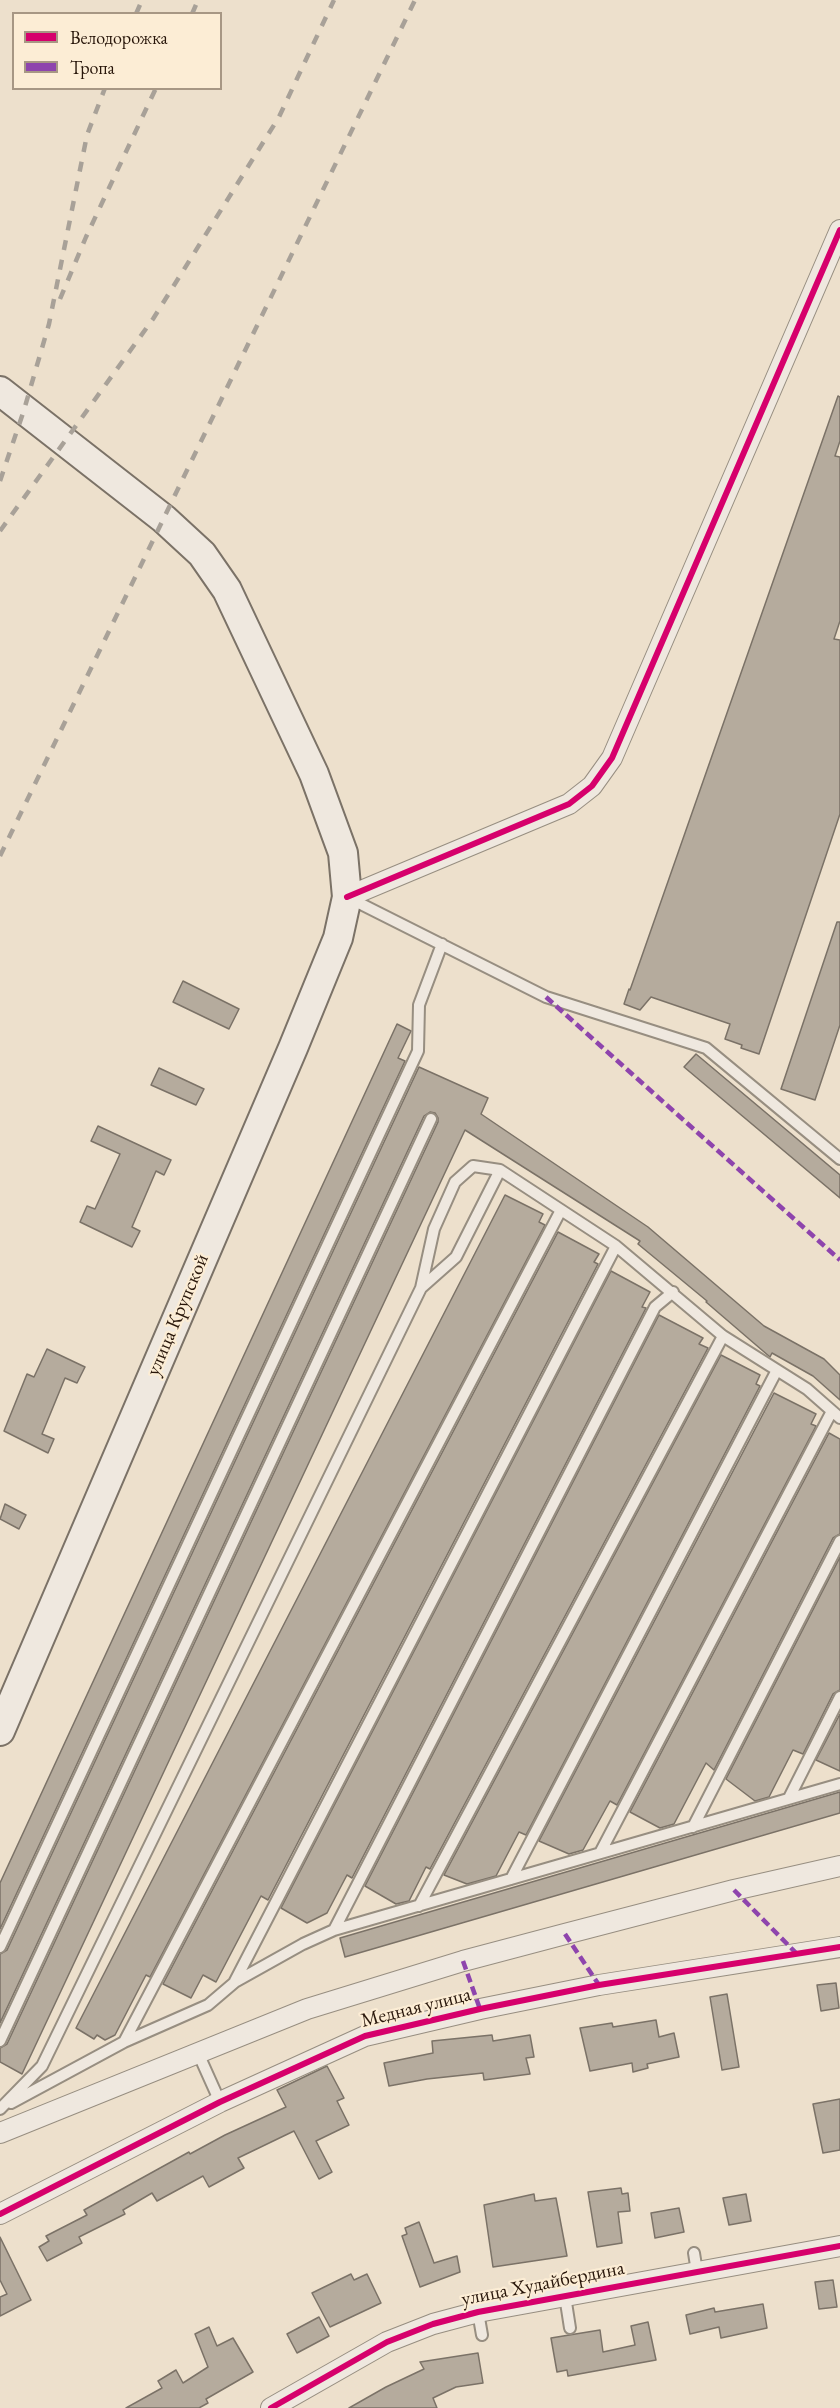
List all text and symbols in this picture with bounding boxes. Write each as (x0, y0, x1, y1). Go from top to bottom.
legend (12, 12, 222, 90)
text: Велодорожка (70, 26, 168, 49)
text: Тропа (70, 56, 115, 79)
street label: улица Крупской (142, 1250, 214, 1380)
street label: Медная улица (358, 1983, 474, 2033)
street label: улица Худайбердина (459, 2256, 627, 2312)

